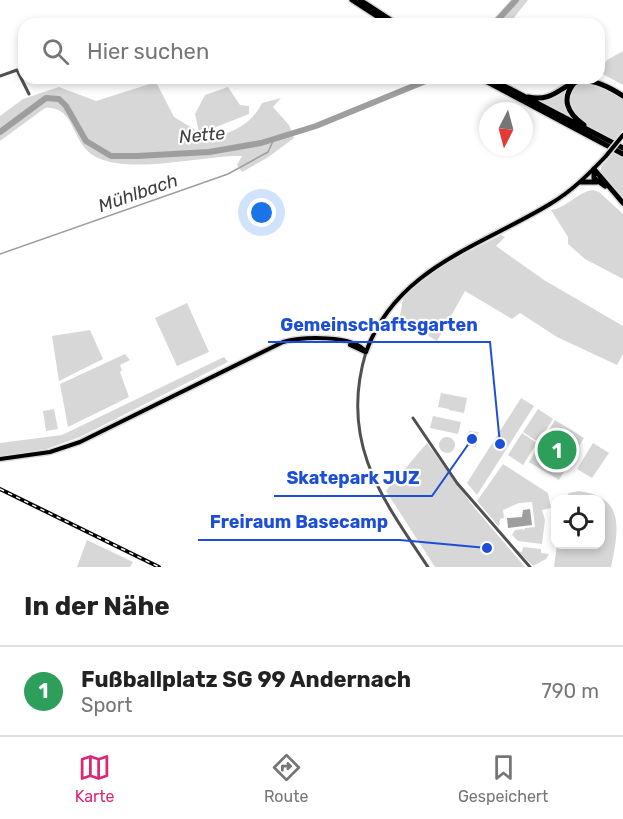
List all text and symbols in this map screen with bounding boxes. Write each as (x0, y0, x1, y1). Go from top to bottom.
search box (18, 18, 605, 84)
icon: search (39, 35, 72, 68)
text: Hier suchen (87, 38, 209, 65)
north arrow (479, 102, 533, 156)
water label: Nette (178, 122, 226, 148)
water label: Mühlbach (95, 169, 181, 217)
your location (247, 198, 276, 227)
callout: Gemeinschaftsgarten (268, 306, 490, 342)
text: Gemeinschaftsgarten (280, 314, 478, 336)
pin: 1 (538, 428, 576, 472)
callout: Skatepark JUZ (274, 460, 432, 496)
text: Skatepark JUZ (286, 467, 420, 489)
map controls (551, 495, 605, 549)
button: locate (551, 495, 605, 549)
callout: Freiraum Basecamp (198, 504, 400, 540)
text: Freiraum Basecamp (210, 511, 388, 533)
text: In der Nähe (24, 591, 170, 622)
text: Fußballplatz SG 99 Andernach (81, 666, 411, 693)
text: 1 (39, 679, 48, 703)
text: 790 m (542, 679, 599, 703)
text: Sport (81, 693, 132, 717)
tab: Karte (75, 751, 114, 806)
tab: Route (264, 751, 308, 806)
tab: Gespeichert (458, 751, 548, 806)

